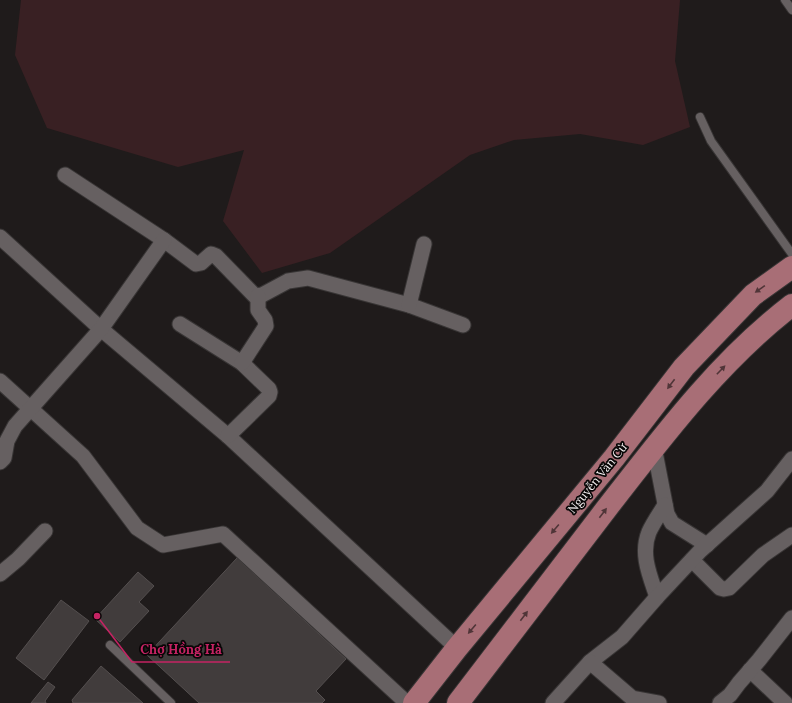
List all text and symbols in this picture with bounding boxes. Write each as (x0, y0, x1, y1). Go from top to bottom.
one-way arrow (755, 285, 766, 294)
one-way arrow (717, 365, 726, 375)
one-way arrow (667, 378, 675, 389)
street label: Nguyễn Văn Cừ (564, 439, 630, 516)
one-way arrow (599, 508, 607, 519)
one-way arrow (551, 524, 560, 534)
one-way arrow (520, 611, 528, 622)
one-way arrow (468, 624, 477, 634)
callout: Chợ Hồng Hà (132, 637, 230, 662)
text: Chợ Hồng Hà (140, 641, 222, 658)

